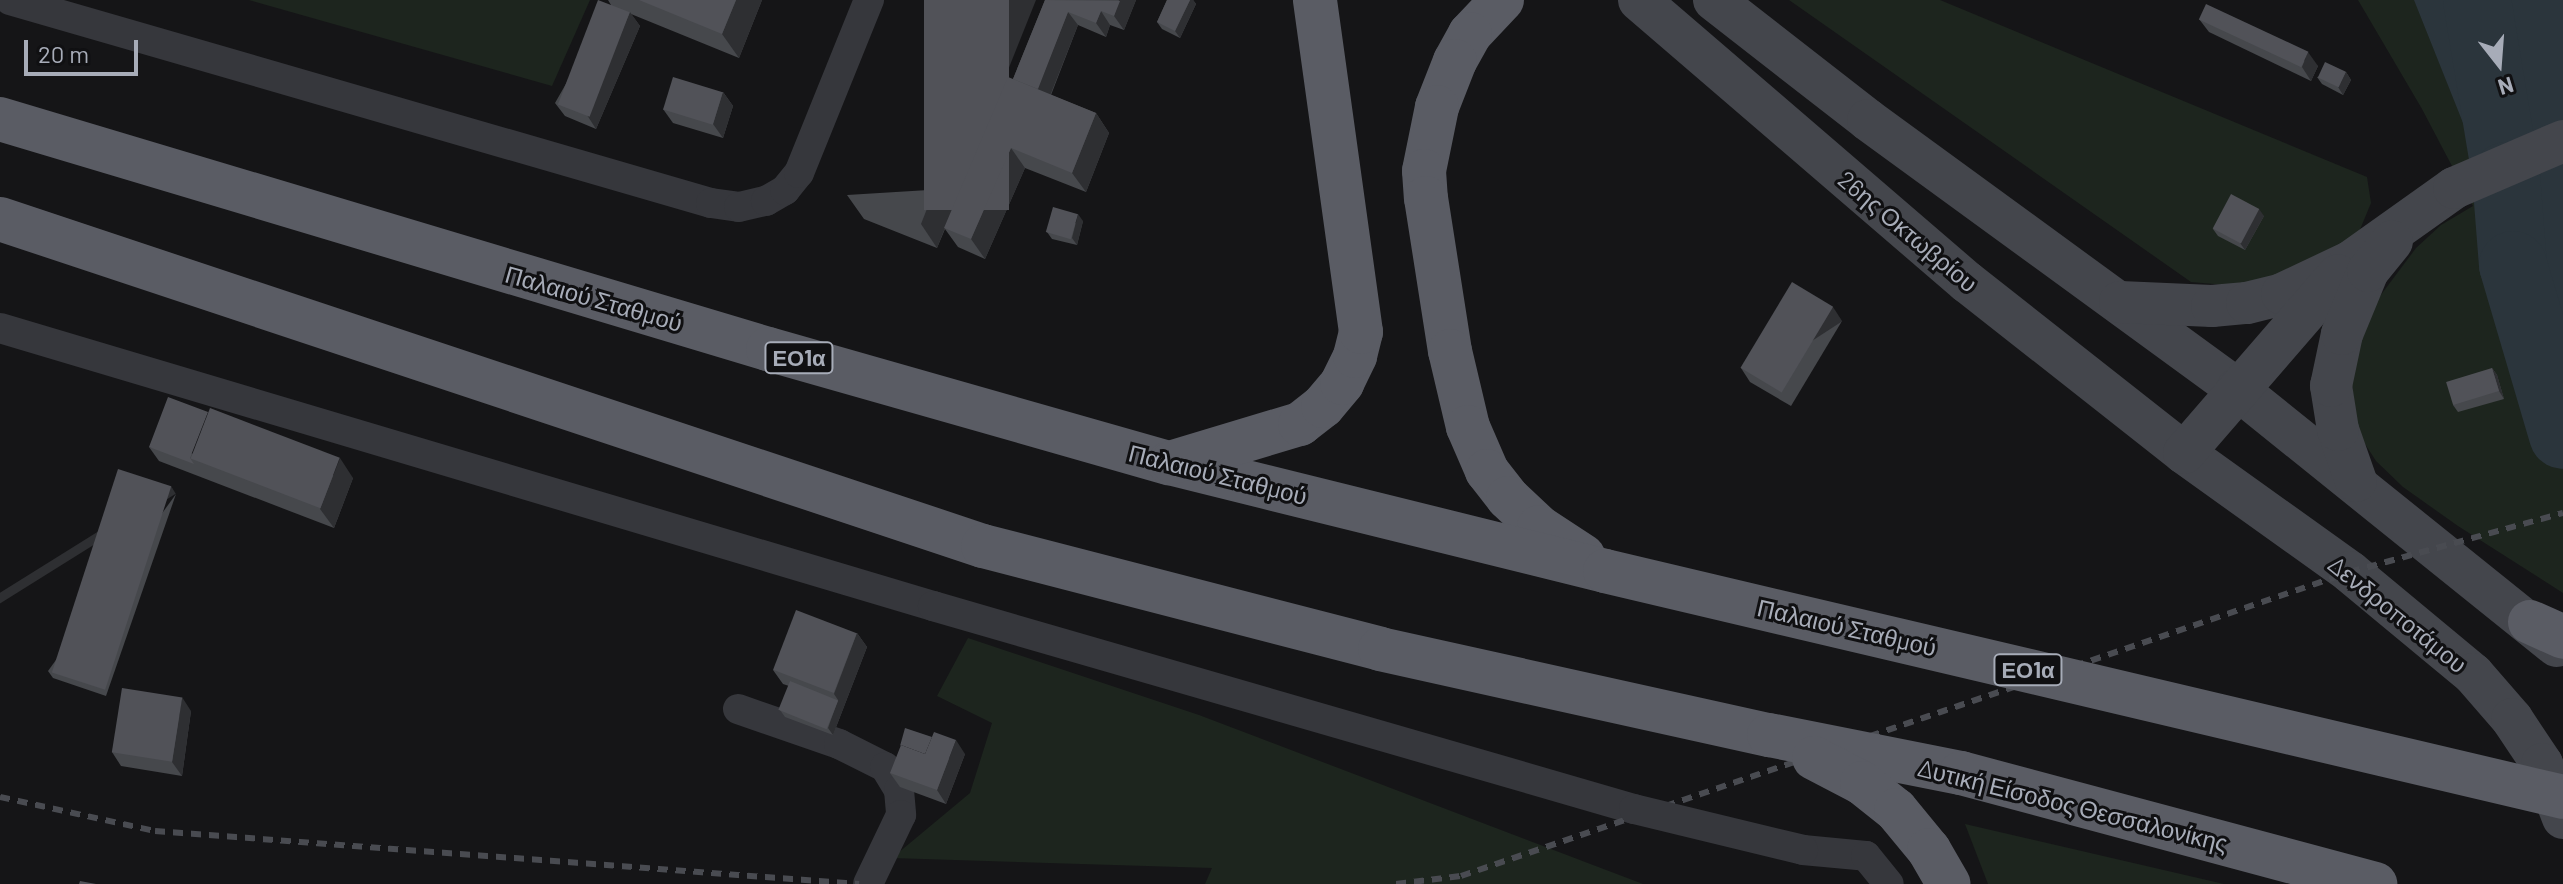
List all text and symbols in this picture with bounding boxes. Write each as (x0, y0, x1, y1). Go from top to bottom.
scale bar (28, 24, 142, 74)
north arrow (2459, 24, 2539, 104)
text: 20 m (38, 39, 89, 68)
text: N (2495, 72, 2517, 102)
street label: 26ης Οκτωβρίου (1833, 164, 1983, 298)
street label: Παλαιού Σταθμού (502, 259, 686, 337)
road number: ΕΟ1α (763, 340, 835, 376)
street label: Παλαιού Σταθμού (1126, 438, 1310, 510)
street label: Δενδροποτάμου (2323, 549, 2473, 679)
street label: Παλαιού Σταθμού (1755, 592, 1939, 662)
road number: ΕΟ1α (1992, 652, 2064, 688)
street label: Δυτική Είσοδος Θεσσαλονίκης (1915, 753, 2231, 857)

